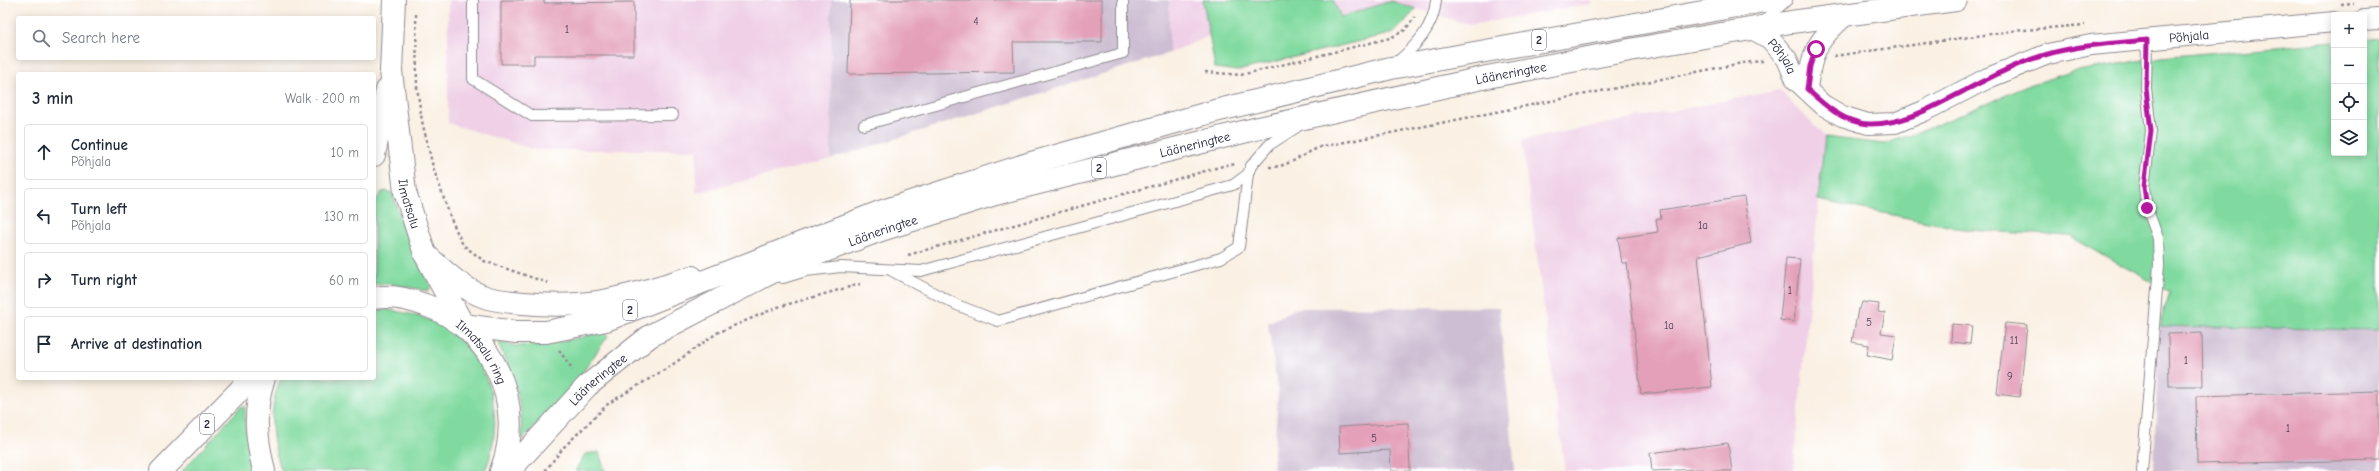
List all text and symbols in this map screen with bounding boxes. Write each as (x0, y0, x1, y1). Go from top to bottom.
map controls (2331, 12, 2367, 156)
button: + (2331, 12, 2367, 48)
house number: 4 (973, 15, 979, 28)
search box (16, 16, 376, 60)
house number: 1 (565, 23, 569, 36)
icon: search (30, 27, 52, 49)
street label: Põhjala (2168, 27, 2210, 46)
text: Search here (62, 29, 140, 47)
road number: 2 (1532, 30, 1546, 50)
street label: Põhjala (1765, 36, 1799, 76)
route start (1807, 40, 1825, 58)
button: − (2331, 48, 2367, 84)
street label: Lääneringtee (1474, 59, 1548, 87)
button: locate (2331, 84, 2367, 120)
text: 3 min (32, 89, 73, 108)
text: Walk · 200 m (285, 91, 360, 106)
button: layers (2331, 120, 2367, 156)
street label: Lääneringtee (1158, 128, 1232, 160)
text: Continue (71, 136, 128, 154)
icon: ahead (33, 141, 55, 163)
text: 10 m (331, 145, 359, 160)
text: Põhjala (71, 154, 111, 169)
road number: 2 (1092, 158, 1106, 178)
street label: Ilmatsalu (396, 178, 423, 230)
route end (2138, 199, 2156, 217)
text: Turn left (71, 200, 127, 218)
icon: left (33, 205, 55, 227)
text: 130 m (324, 209, 359, 224)
street label: Lääneringtee (846, 212, 920, 250)
text: Põhjala (71, 218, 111, 233)
house number: 1a (1698, 219, 1708, 232)
icon: right (33, 269, 55, 291)
text: Turn right (71, 271, 137, 289)
text: 60 m (329, 273, 359, 288)
house number: 1 (1788, 284, 1792, 297)
road number: 2 (623, 300, 637, 320)
house number: 5 (1866, 316, 1872, 329)
street label: Ilmatsalu ring (453, 317, 509, 386)
house number: 1a (1664, 319, 1674, 332)
icon: arrive (33, 333, 55, 355)
house number: 11 (2010, 334, 2018, 347)
text: Arrive at destination (71, 335, 202, 353)
street label: Lääneringtee (566, 350, 630, 409)
house number: 1 (2184, 354, 2188, 367)
house number: 9 (2007, 370, 2013, 383)
road number: 2 (200, 414, 214, 434)
house number: 1 (2286, 422, 2290, 435)
house number: 5 (1371, 432, 1377, 445)

